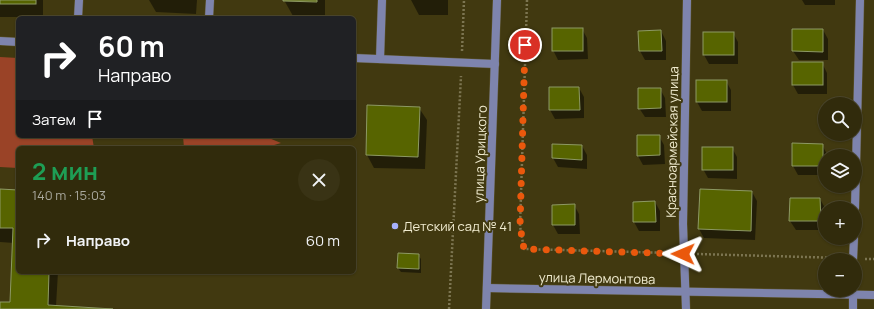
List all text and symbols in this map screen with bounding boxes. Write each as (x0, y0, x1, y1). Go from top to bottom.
text: 60 m (98, 27, 165, 65)
pin (508, 28, 542, 62)
icon: right (32, 32, 84, 84)
icon: arrive (514, 34, 536, 56)
text: Направо (98, 63, 172, 87)
street label: Красноармейская улица (662, 66, 682, 218)
map controls (818, 97, 862, 297)
button: search (818, 97, 862, 141)
street label: улица Урицкого (469, 105, 491, 203)
icon: arrive (84, 108, 106, 130)
text: Затем (32, 109, 76, 130)
button: layers (818, 149, 862, 193)
text: 2 мин (32, 154, 98, 187)
button: close (298, 159, 340, 201)
text: 140 m · 15:03 (32, 186, 106, 204)
button: + (818, 201, 862, 245)
place label: Детский сад № 41 (403, 217, 512, 235)
marker: Детский сад № 41 (390, 221, 400, 231)
icon: right (32, 229, 54, 251)
text: Направо (66, 230, 130, 251)
text: 60 m (306, 230, 340, 251)
position arrow (662, 233, 704, 275)
button: − (818, 253, 862, 297)
street label: улица Лермонтова (539, 268, 655, 288)

